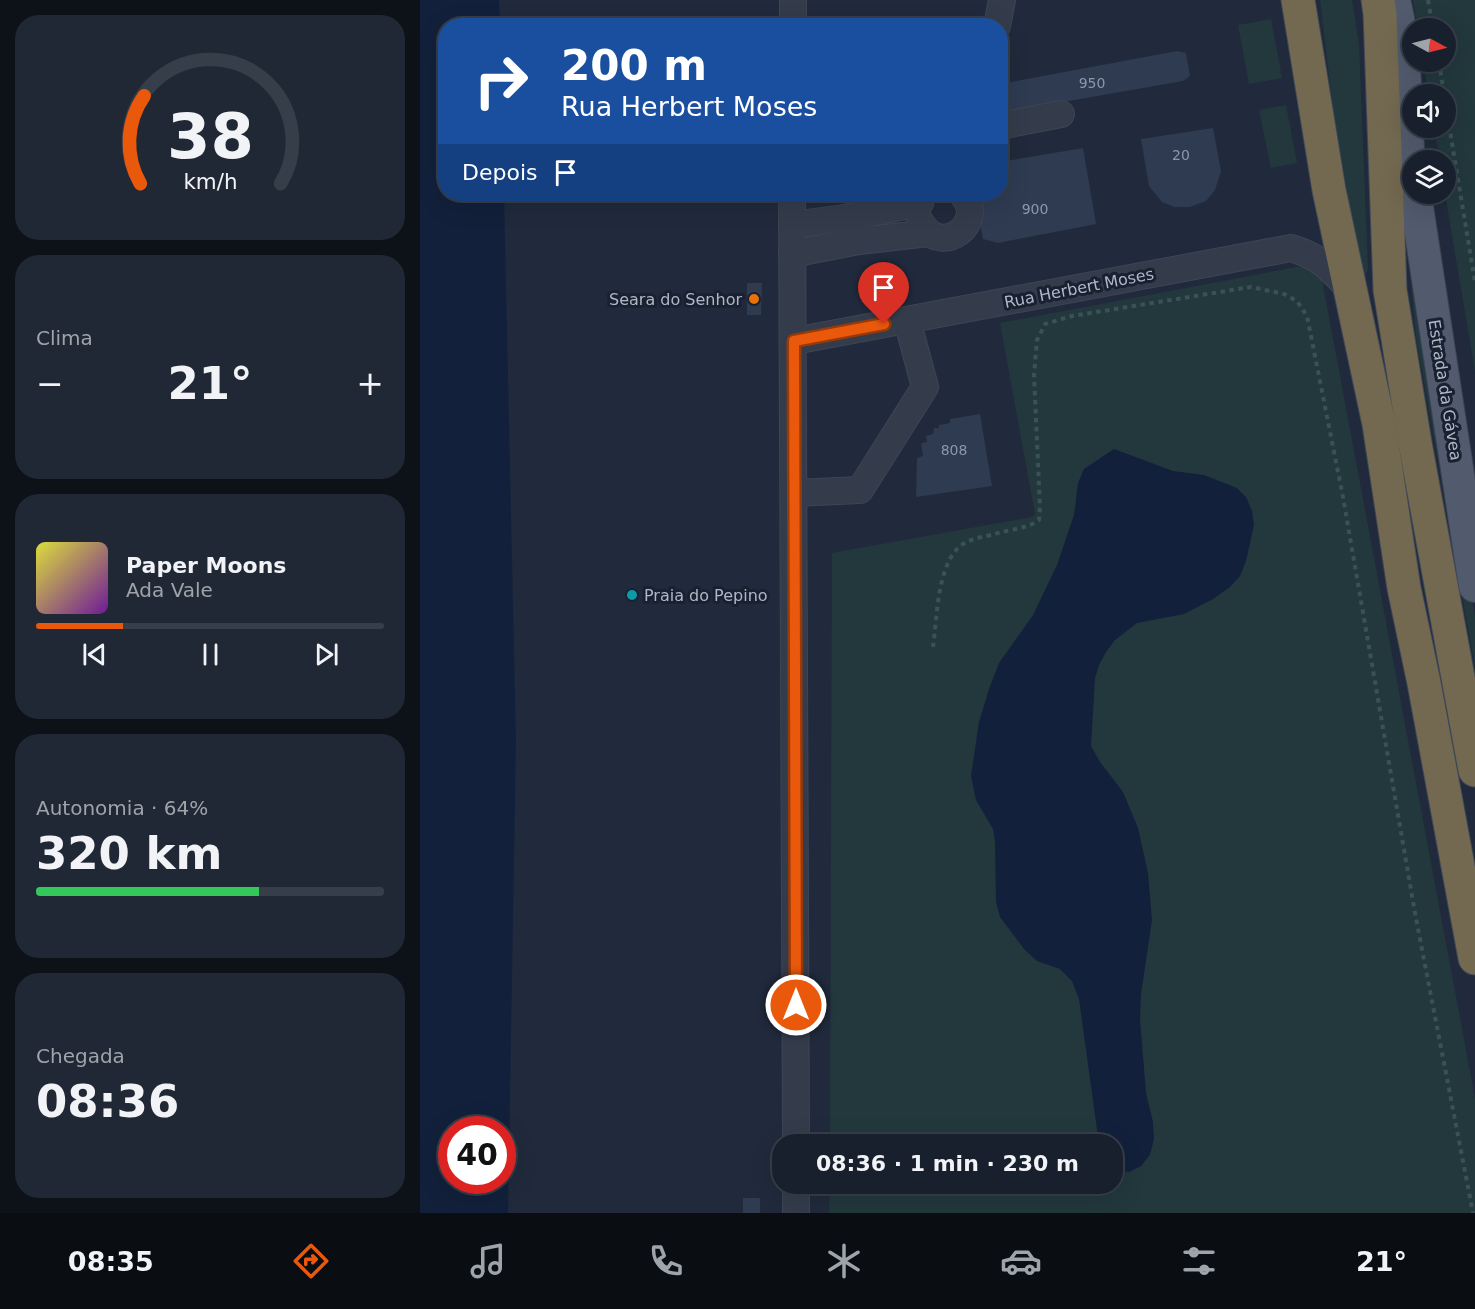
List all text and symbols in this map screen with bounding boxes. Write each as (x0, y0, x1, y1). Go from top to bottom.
north arrow (1402, 18, 1456, 72)
map controls (1402, 18, 1456, 204)
text: 200 m (561, 41, 707, 90)
icon: right (462, 42, 540, 120)
house number: 950 (1079, 75, 1105, 91)
button: sound (1402, 84, 1456, 138)
text: Rua Herbert Moses (561, 91, 817, 122)
text: 38 (167, 100, 253, 173)
house number: 20 (1172, 147, 1190, 163)
button: layers (1402, 150, 1456, 204)
icon: arrive (549, 156, 582, 189)
text: Depois (462, 160, 537, 185)
text: km/h (183, 170, 237, 195)
house number: 900 (1022, 201, 1048, 217)
pin (858, 262, 909, 324)
street label: Rua Herbert Moses (1003, 264, 1155, 312)
icon: arrive (867, 271, 900, 304)
place label: Seara do Senhor (609, 290, 742, 309)
marker: Seara do Senhor (747, 292, 761, 306)
street label: Estrada da Gávea (1424, 318, 1466, 462)
text: Clima (36, 326, 93, 350)
text: 21° (167, 357, 253, 410)
text: − (36, 364, 64, 403)
text: + (356, 364, 384, 403)
house number: 808 (941, 442, 967, 458)
text: Paper Moons (126, 553, 286, 578)
text: Ada Vale (126, 578, 213, 602)
place label: Praia do Pepino (644, 586, 768, 605)
marker: Praia do Pepino (625, 588, 639, 602)
icon: previous (78, 638, 111, 671)
icon: pause (194, 638, 227, 671)
icon: next (310, 638, 343, 671)
text: Autonomia · 64% (36, 796, 208, 820)
text: 320 km (36, 827, 222, 880)
position arrow (764, 973, 828, 1037)
text: Chegada (36, 1044, 125, 1068)
text: 08:36 (36, 1075, 179, 1128)
speed limit sign: 40 (438, 1116, 516, 1194)
text: 08:36 · 1 min · 230 m (816, 1151, 1079, 1176)
icon: directions (290, 1240, 332, 1282)
icon: music (467, 1240, 509, 1282)
icon: phone (645, 1240, 687, 1282)
icon: climate (823, 1240, 865, 1282)
icon: car (1000, 1240, 1042, 1282)
icon: filters (1178, 1240, 1220, 1282)
text: 08:35 (68, 1246, 154, 1277)
text: 21° (1356, 1246, 1407, 1277)

